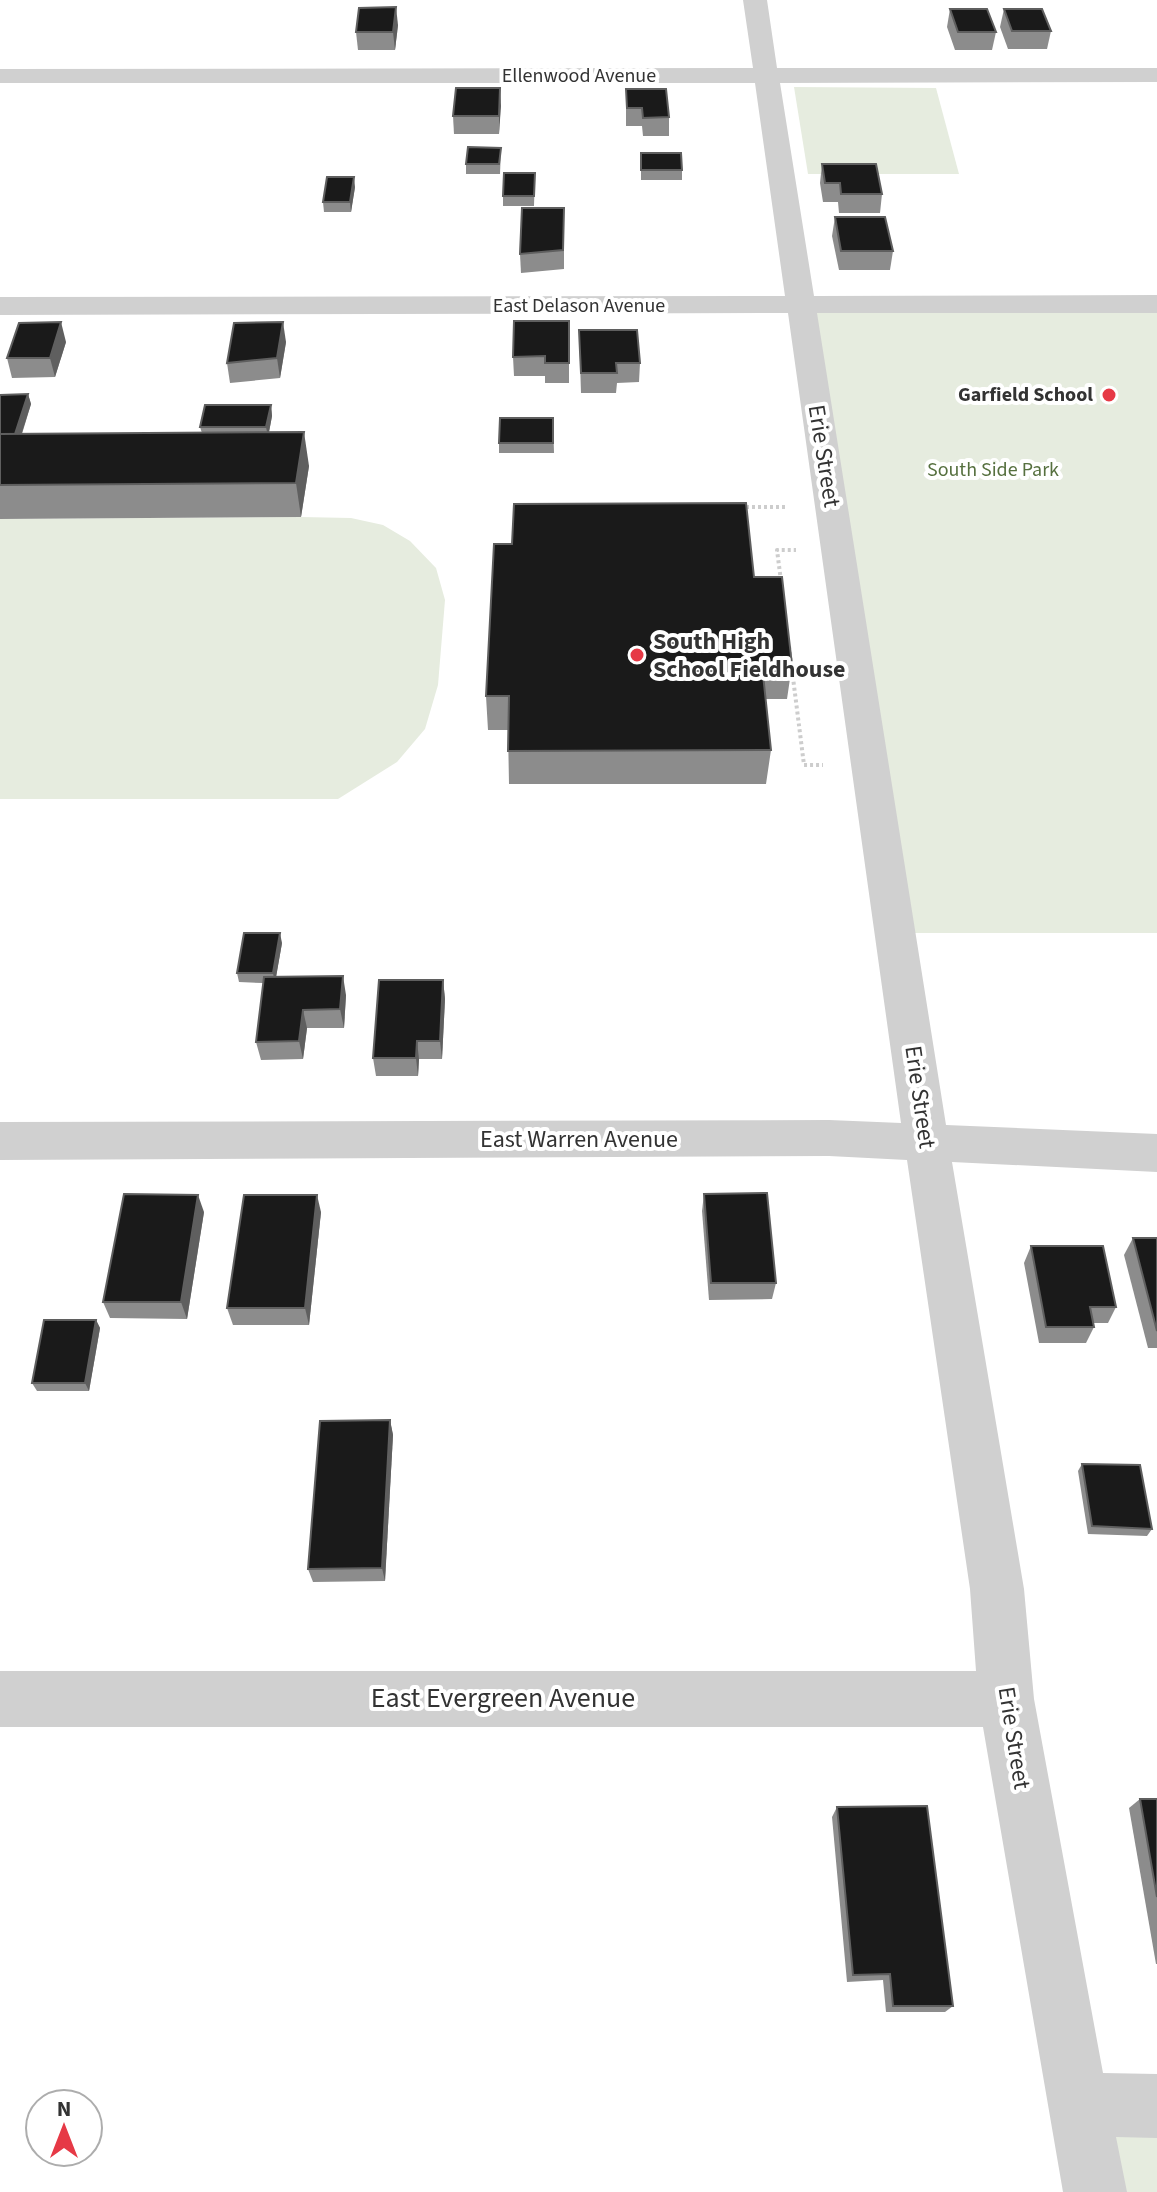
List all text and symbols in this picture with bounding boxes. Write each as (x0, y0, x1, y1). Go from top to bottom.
street label: Ellenwood Avenue (502, 62, 656, 90)
street label: East Delason Avenue (493, 292, 665, 320)
place label: Garfield School (958, 381, 1093, 409)
marker: Garfield School (1100, 386, 1118, 404)
street label: Erie Street (799, 402, 849, 510)
park label: South Side Park (927, 456, 1059, 484)
place label: South High School Fieldhouse (653, 624, 846, 687)
marker: South High School Fieldhouse (628, 646, 646, 664)
street label: Erie Street (895, 1043, 945, 1151)
street label: East Warren Avenue (480, 1122, 678, 1157)
street label: East Evergreen Avenue (371, 1678, 635, 1718)
street label: Erie Street (989, 1684, 1039, 1792)
north arrow (24, 2088, 104, 2168)
text: N (57, 2093, 71, 2125)

